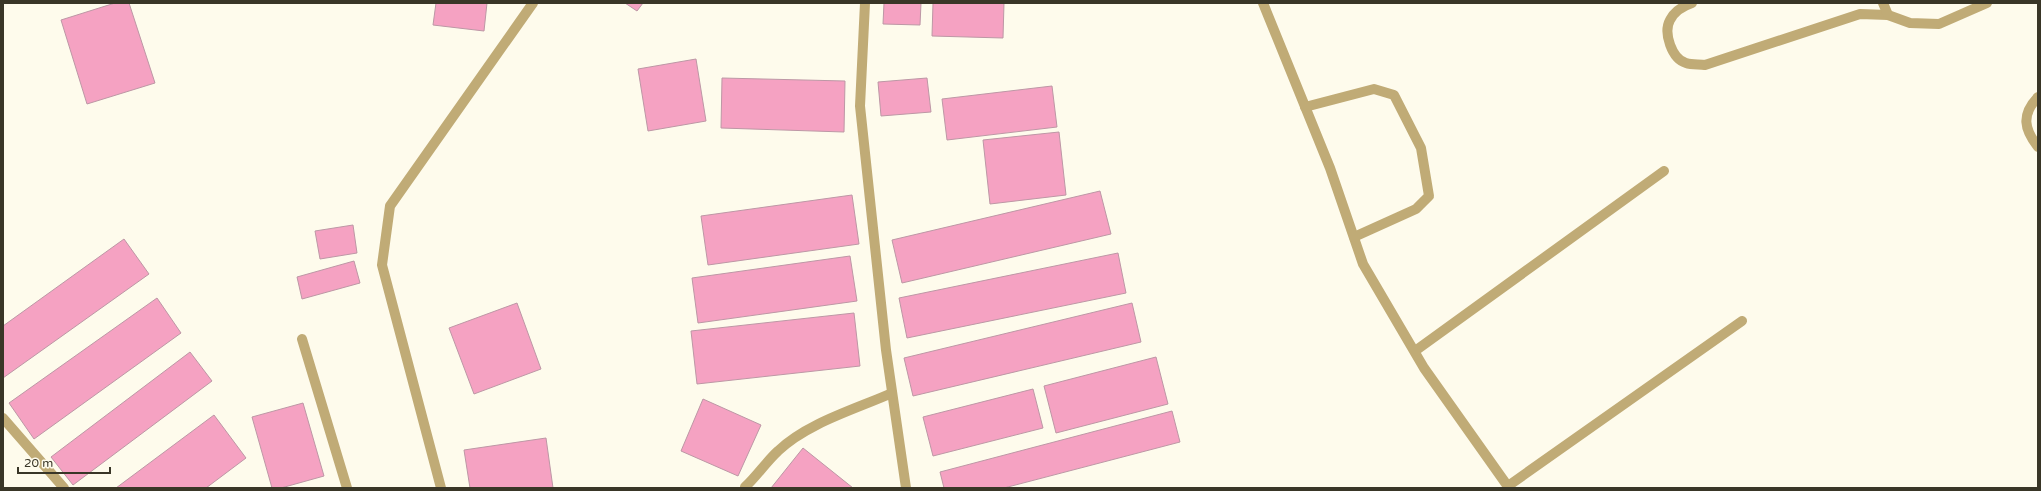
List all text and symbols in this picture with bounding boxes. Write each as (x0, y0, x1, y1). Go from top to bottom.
scale bar (18, 449, 110, 475)
text: 20 m (24, 456, 53, 470)

